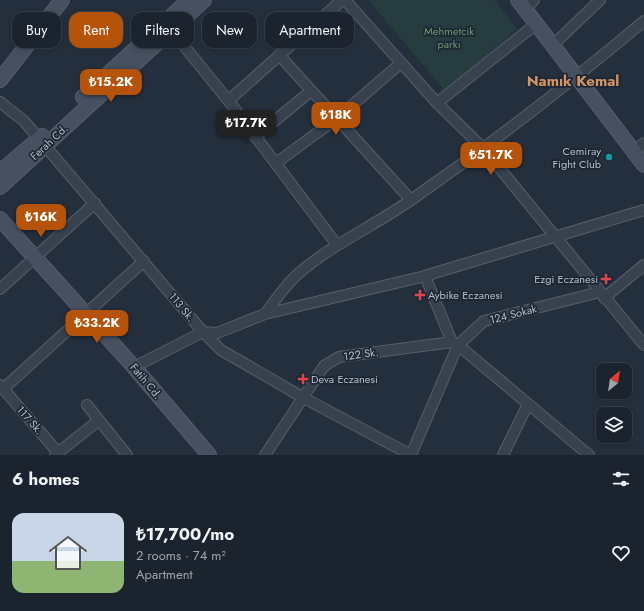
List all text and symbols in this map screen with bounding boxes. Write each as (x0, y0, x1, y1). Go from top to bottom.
chip: Buy (12, 12, 61, 48)
chip: Rent (69, 12, 123, 48)
chip: Filters (131, 12, 194, 48)
chip: New (202, 12, 257, 48)
chip: Apartment (265, 12, 354, 48)
park label: Mehmetcik parkı (424, 23, 474, 52)
pin: ₺15.2K (78, 69, 144, 103)
district label: Namık Kemal (527, 70, 619, 92)
text: ₺15.2K (89, 72, 133, 91)
pin: ₺18K (312, 102, 360, 136)
text: ₺18K (320, 105, 352, 124)
pin: ₺17.7K (213, 110, 279, 144)
text: ₺17.7K (225, 113, 267, 132)
street label: Ferah Cd. (27, 120, 71, 164)
pin: ₺51.7K (458, 142, 524, 176)
place label: Cemiray Fight Club (553, 143, 601, 172)
text: ₺51.7K (469, 145, 513, 164)
marker: Cemiray Fight Club (604, 152, 614, 162)
pin: ₺16K (17, 204, 65, 238)
text: ₺16K (25, 207, 57, 226)
place label: Ezgi Eczanesi (534, 271, 598, 287)
marker: Ezgi Eczanesi (601, 274, 611, 284)
place label: Aybike Eczanesi (428, 287, 503, 303)
street label: 113 Sk. (165, 289, 199, 325)
marker: Aybike Eczanesi (415, 290, 425, 300)
street label: 124 Sokak (488, 300, 538, 328)
pin: ₺33.2K (64, 310, 130, 344)
text: ₺33.2K (74, 313, 120, 332)
street label: 122 Sk. (342, 344, 380, 364)
street label: Fatih Cd. (126, 360, 166, 402)
north arrow (596, 363, 632, 399)
map controls (596, 363, 632, 443)
place label: Deva Eczanesi (311, 371, 378, 387)
marker: Deva Eczanesi (298, 374, 308, 384)
street label: 117 Sk. (13, 402, 47, 438)
button: layers (596, 407, 632, 443)
text: 6 homes (12, 467, 80, 491)
icon: filters (610, 468, 632, 490)
text: ₺17,700/mo (136, 522, 234, 546)
icon: home (44, 529, 92, 577)
icon: heart (610, 542, 632, 564)
text: 2 rooms · 74 m² (136, 546, 226, 565)
text: Apartment (136, 565, 193, 584)

